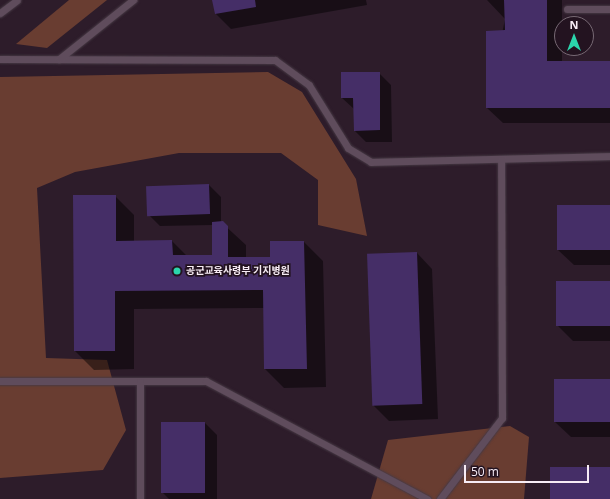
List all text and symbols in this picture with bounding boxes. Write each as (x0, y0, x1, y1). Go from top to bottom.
north arrow (554, 16, 594, 56)
text: N (570, 17, 578, 32)
marker: 공군교육사령부 기지병원 (171, 265, 183, 277)
place label: 공군교육사령부 기지병원 (186, 265, 290, 277)
scale bar (466, 457, 591, 483)
text: 50 m (471, 463, 499, 480)

